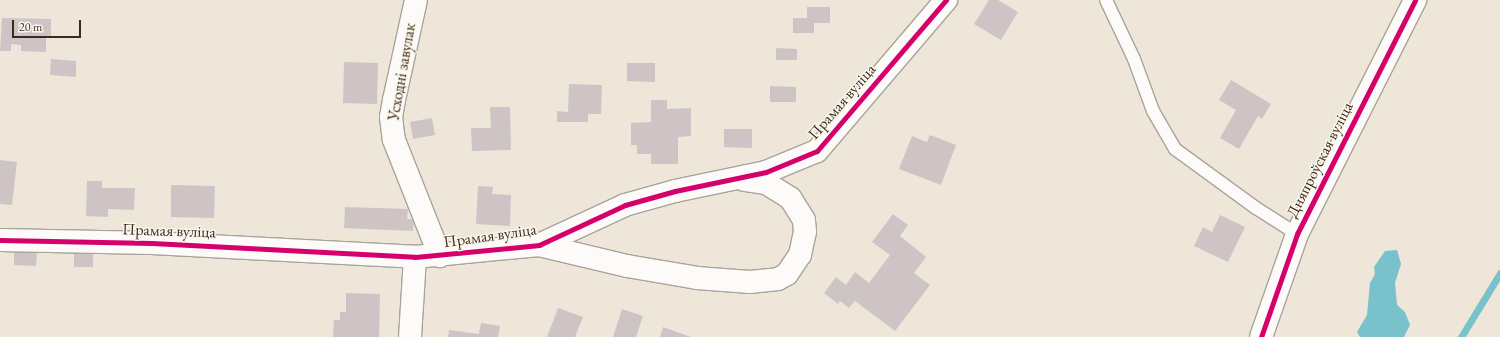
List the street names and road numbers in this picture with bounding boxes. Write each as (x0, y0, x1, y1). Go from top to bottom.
street label: Усходні завулак (384, 22, 420, 122)
street label: Прамая вуліца (804, 60, 880, 144)
street label: Дняпроўская вуліца (1283, 99, 1357, 221)
street label: Прамая вуліца (122, 220, 216, 242)
street label: Прамая вуліца (442, 220, 538, 252)

